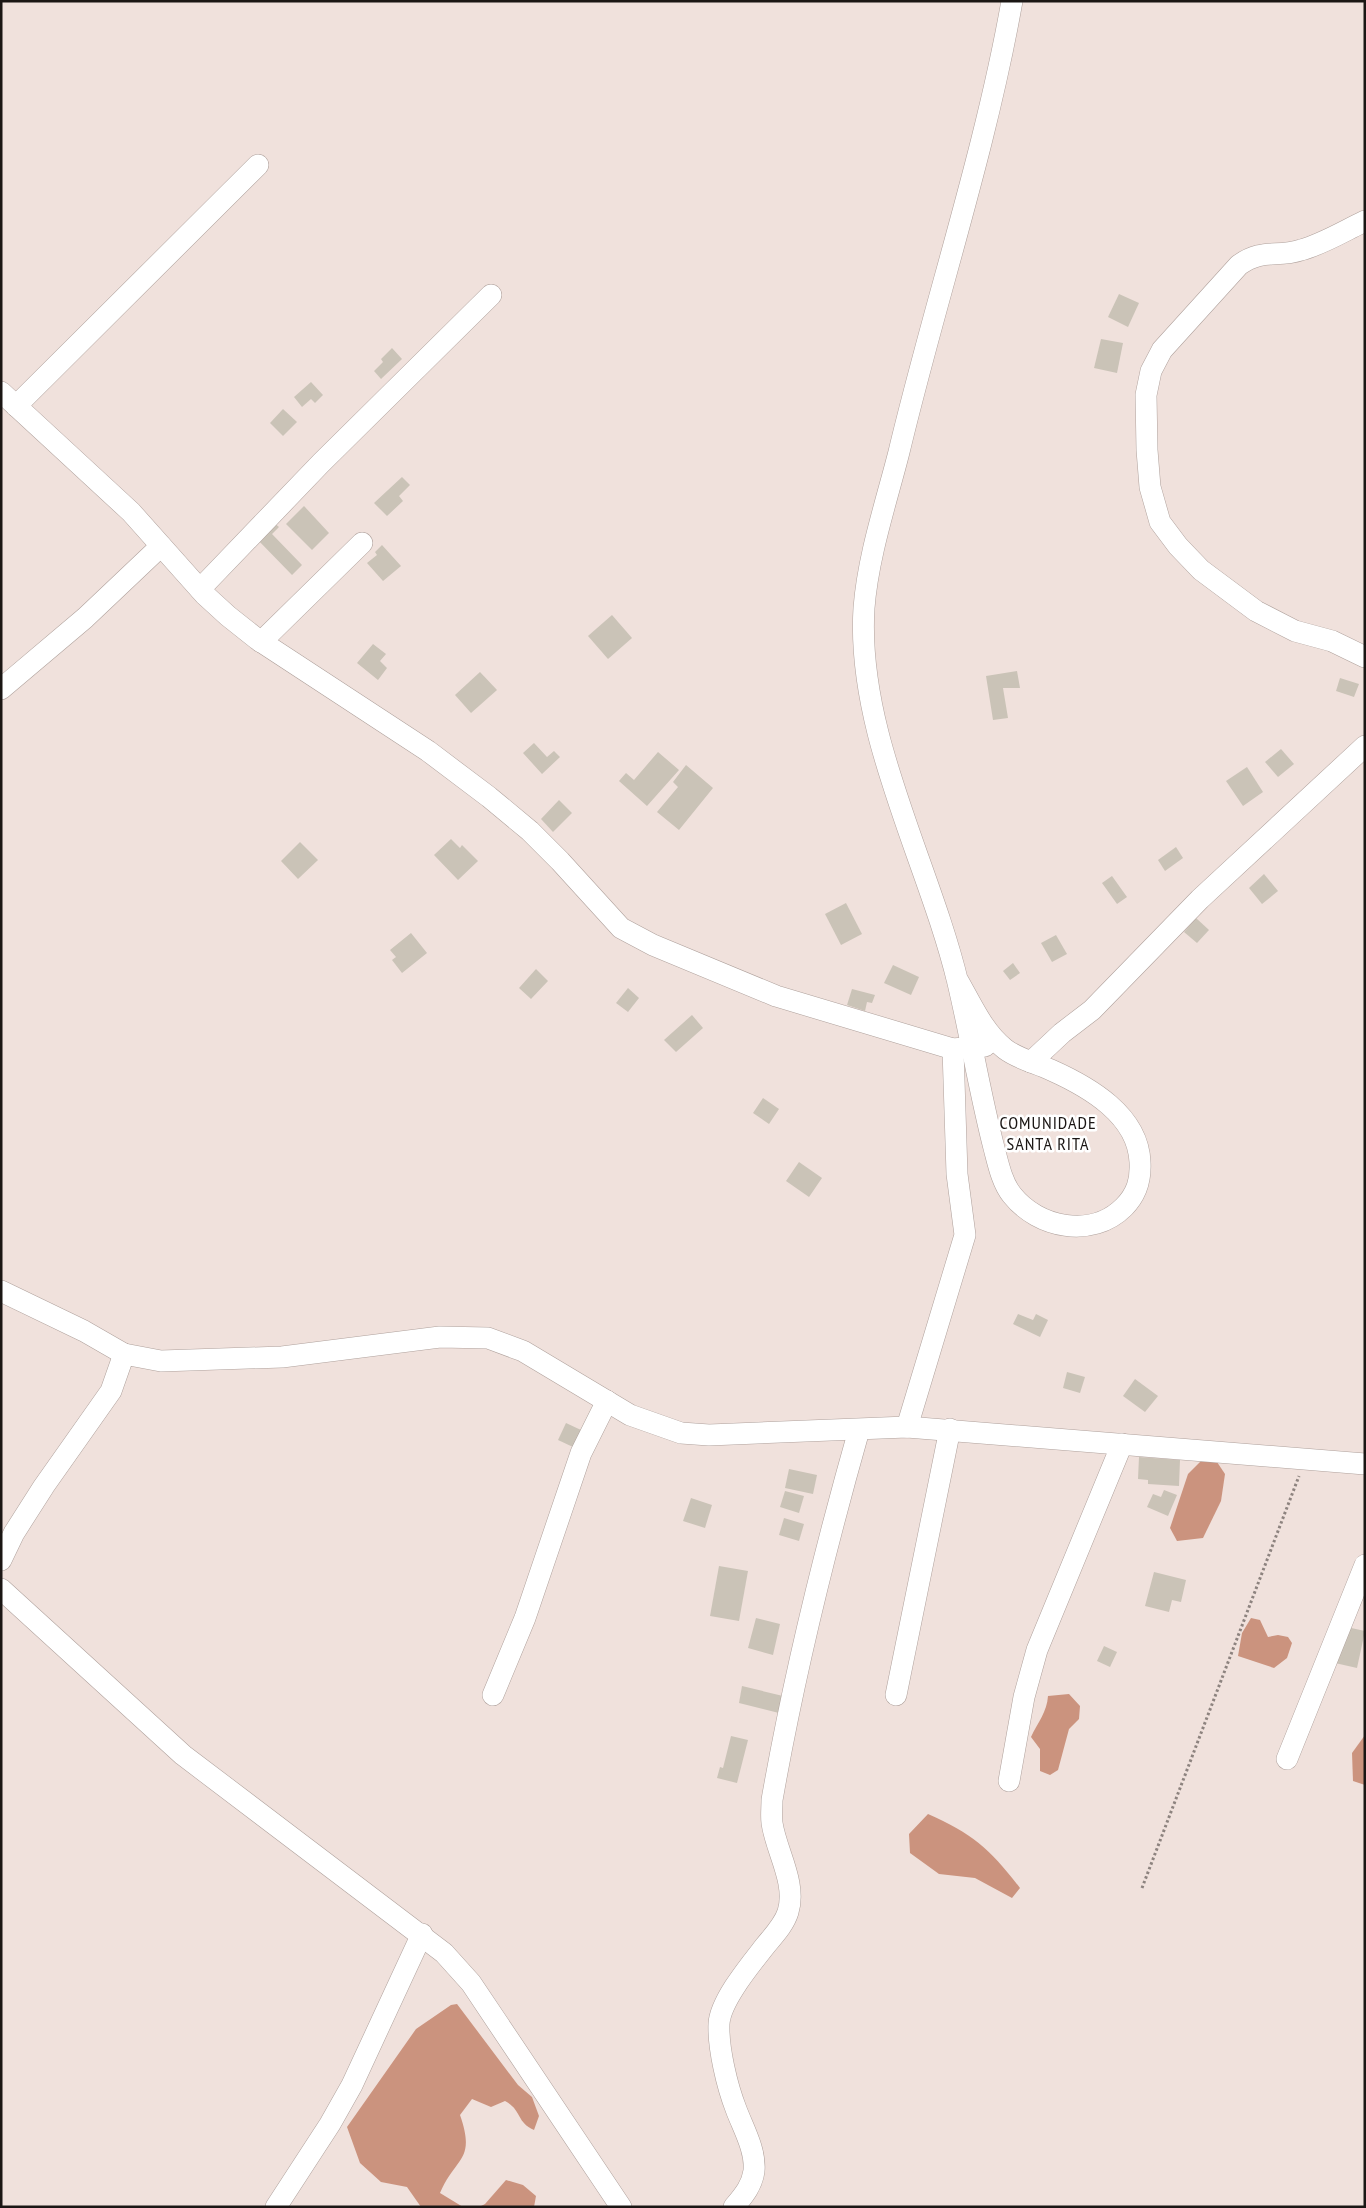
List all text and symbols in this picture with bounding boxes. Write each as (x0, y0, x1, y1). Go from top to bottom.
district label: COMUNIDADE SANTA RITA (999, 1111, 1097, 1155)

